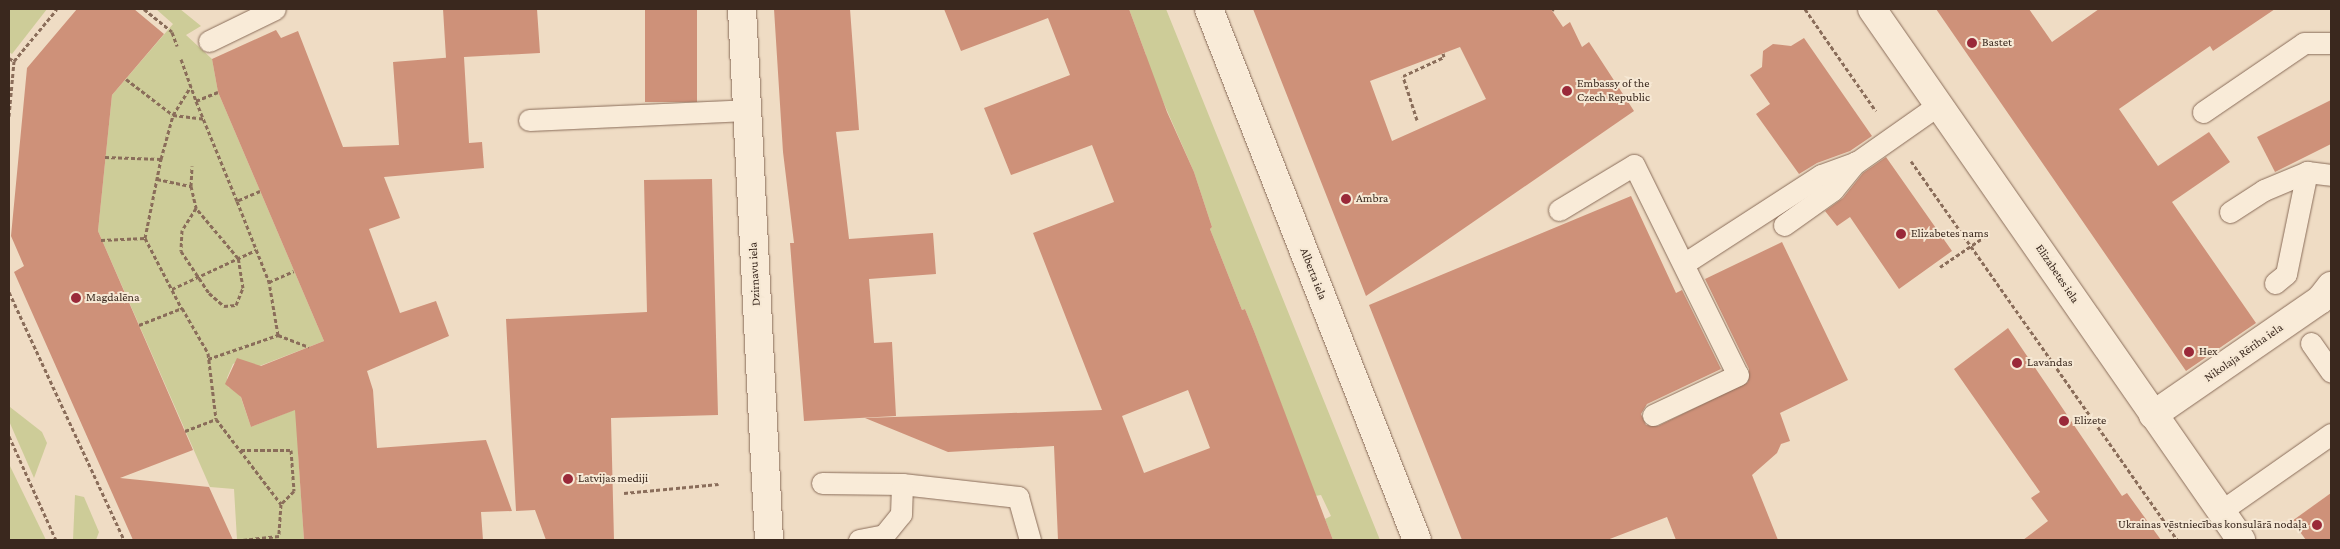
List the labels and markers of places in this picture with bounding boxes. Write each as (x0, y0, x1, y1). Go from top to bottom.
place label: Bastet (1982, 36, 2012, 50)
marker: Bastet (1966, 37, 1978, 49)
place label: Embassy of the Czech Republic (1577, 77, 1650, 105)
marker: Embassy of the Czech Republic (1561, 85, 1573, 97)
place label: Ambra (1356, 192, 1388, 206)
marker: Ambra (1340, 193, 1352, 205)
place label: Elizabetes nams (1911, 227, 1988, 241)
marker: Elizabetes nams (1895, 228, 1907, 240)
place label: Magdalēna (86, 291, 140, 305)
marker: Magdalēna (70, 292, 82, 304)
place label: Hex (2199, 345, 2218, 359)
marker: Hex (2183, 346, 2195, 358)
place label: Lavandas (2027, 356, 2073, 370)
marker: Lavandas (2011, 357, 2023, 369)
place label: Elizete (2074, 414, 2106, 428)
marker: Elizete (2058, 415, 2070, 427)
place label: Latvijas mediji (578, 472, 648, 486)
marker: Latvijas mediji (562, 473, 574, 485)
place label: Ukrainas vēstniecības konsulārā nodaļa (2118, 518, 2307, 532)
marker: Ukrainas vēstniecības konsulārā nodaļa (2311, 519, 2323, 531)

